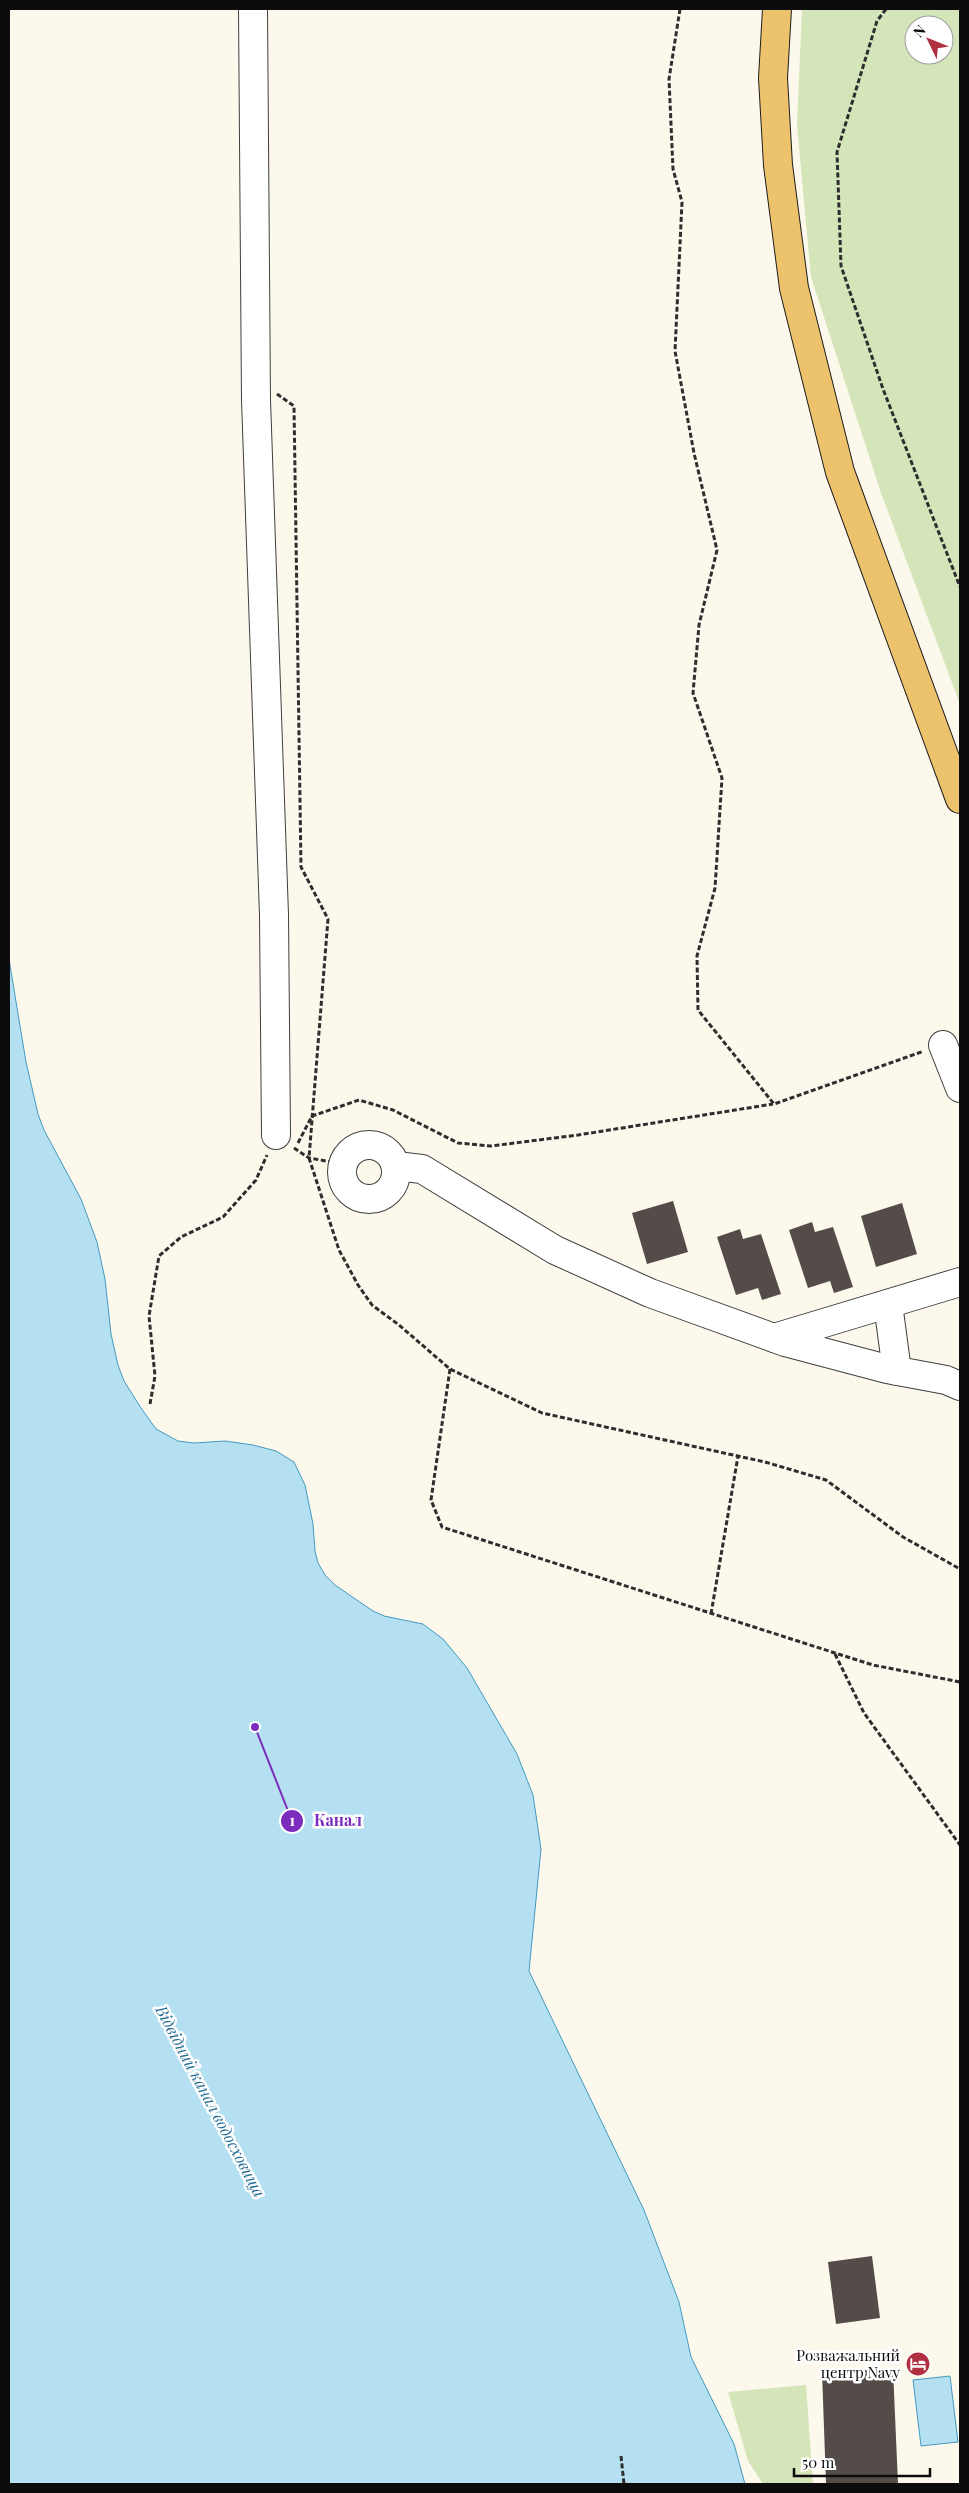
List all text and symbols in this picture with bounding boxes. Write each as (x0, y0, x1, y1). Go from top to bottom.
north arrow (904, 15, 954, 65)
text: N (909, 21, 930, 41)
callout: Канал (279, 1805, 372, 1836)
text: Канал (314, 1809, 362, 1830)
text: 1 (289, 1810, 295, 1830)
water label: Відвідний канал водосховища (151, 2001, 271, 2201)
place label: Розважальний центр Navy (796, 2345, 900, 2382)
hotel icon: Розважальний центр Navy (905, 2351, 931, 2377)
scale bar (794, 2446, 930, 2478)
text: 50 m (802, 2452, 835, 2472)

